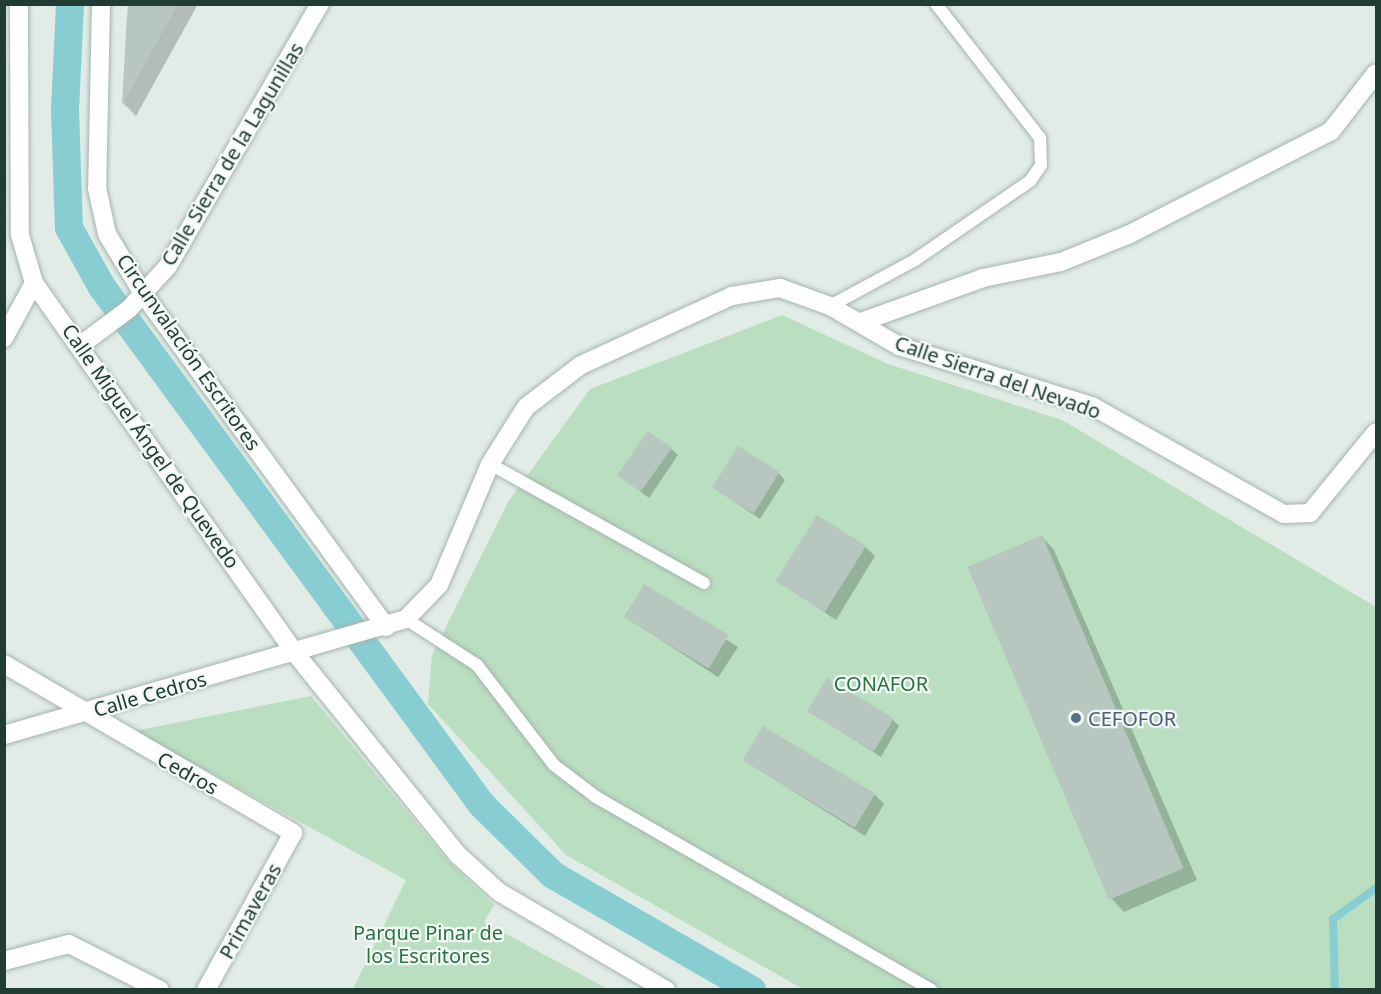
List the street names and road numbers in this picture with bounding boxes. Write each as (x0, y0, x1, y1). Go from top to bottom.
street label: Calle Sierra de la Lagunillas (156, 38, 308, 270)
street label: Circunvalación Escritores (112, 249, 266, 455)
street label: Calle Miguel Ángel de Quevedo (57, 319, 245, 573)
street label: Calle Sierra del Nevado (892, 330, 1104, 424)
street label: Calle Cedros (91, 666, 209, 722)
street label: Cedros (153, 747, 223, 799)
street label: Primaveras (214, 859, 286, 963)

